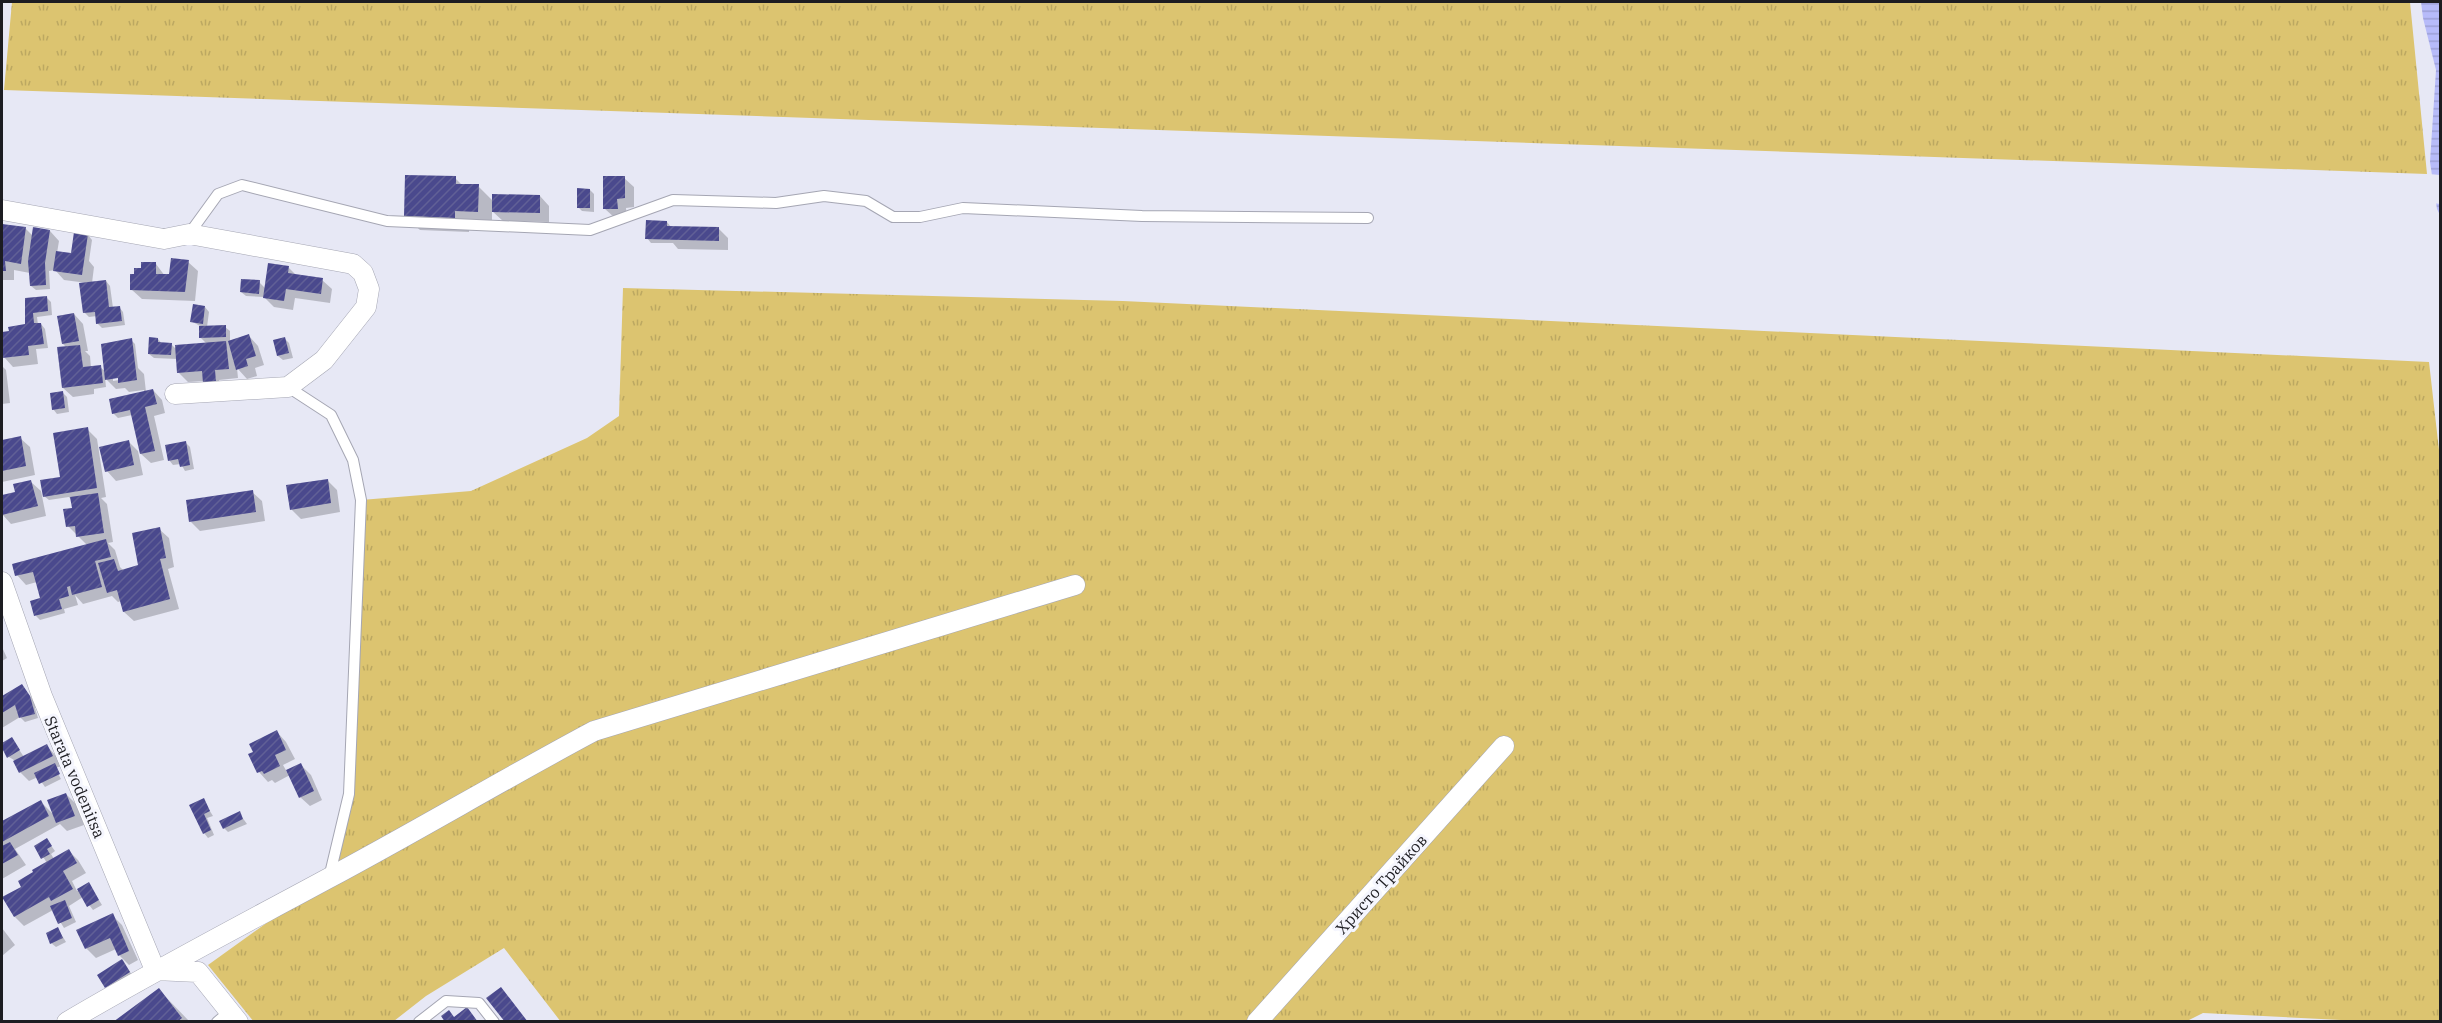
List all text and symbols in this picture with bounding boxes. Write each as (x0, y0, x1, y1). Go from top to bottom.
street label: Starata vodenitsa (40, 713, 110, 841)
street label: Христо Трайков (1331, 830, 1431, 938)

